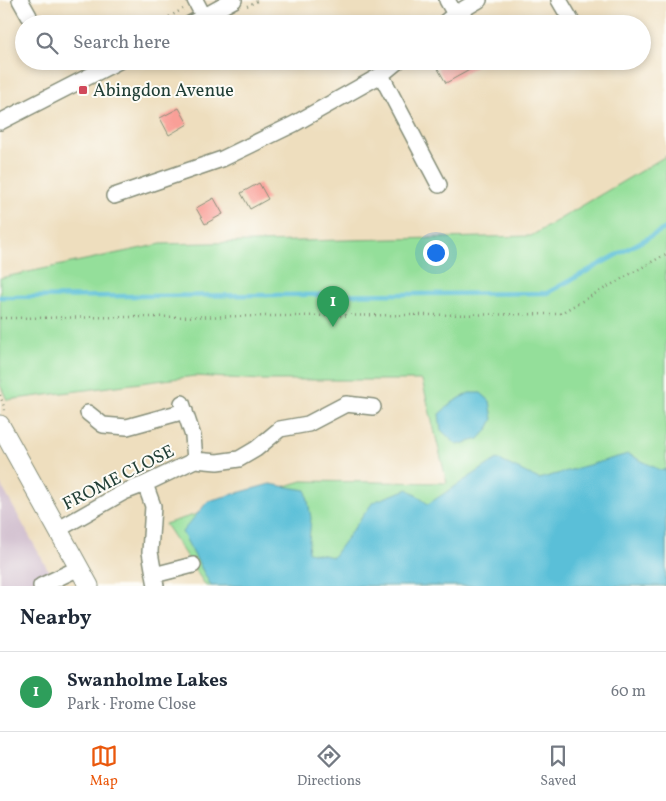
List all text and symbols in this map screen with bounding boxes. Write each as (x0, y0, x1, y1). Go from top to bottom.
search box (15, 15, 651, 70)
icon: search (33, 29, 61, 57)
text: Search here (73, 30, 170, 56)
place label: Abingdon Avenue (93, 79, 234, 104)
marker: Abingdon Avenue (77, 84, 89, 96)
your location (423, 240, 449, 266)
pin: 1 (317, 286, 349, 327)
street label: FROME CLOSE (58, 439, 179, 517)
text: Nearby (20, 604, 91, 633)
text: Swanholme Lakes (67, 668, 228, 694)
text: 1 (33, 681, 39, 703)
text: 60 m (611, 681, 646, 703)
text: Park · Frome Close (67, 694, 196, 716)
tab: Map (90, 742, 118, 791)
tab: Directions (297, 742, 361, 791)
tab: Saved (540, 742, 576, 791)

